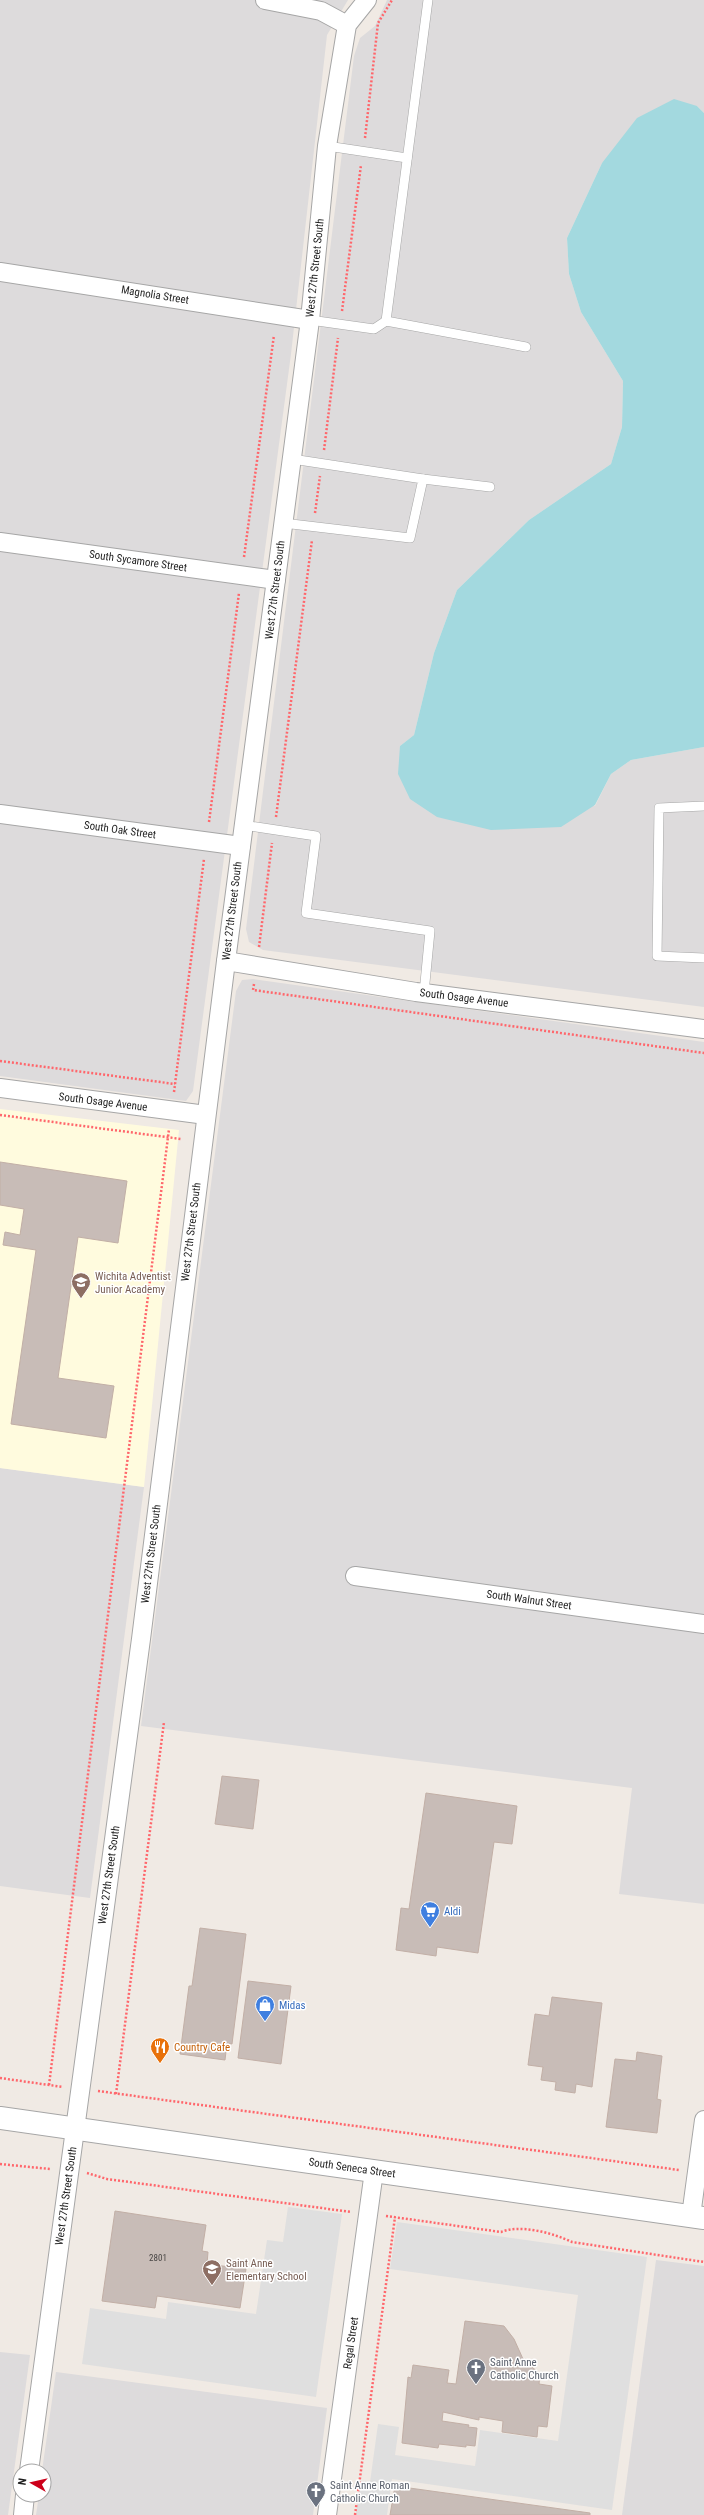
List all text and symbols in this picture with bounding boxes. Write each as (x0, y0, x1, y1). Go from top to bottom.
street label: West 27th Street South (303, 218, 327, 318)
street label: Magnolia Street (120, 283, 190, 307)
street label: West 27th Street South (262, 540, 288, 640)
street label: South Sycamore Street (88, 548, 188, 574)
street label: South Oak Street (83, 818, 157, 842)
street label: West 27th Street South (219, 861, 245, 961)
street label: South Osage Avenue (419, 986, 509, 1010)
street label: South Osage Avenue (58, 1090, 148, 1114)
street label: West 27th Street South (178, 1182, 204, 1282)
place label: Wichita Adventist Junior Academy (95, 1270, 171, 1296)
school or university icon: Wichita Adventist Junior Academy (70, 1271, 92, 1299)
street label: West 27th Street South (138, 1504, 164, 1604)
street label: South Walnut Street (486, 1588, 572, 1612)
street label: West 27th Street South (96, 1825, 122, 1925)
supermarket icon: Aldi (419, 1900, 441, 1928)
place label: Aldi (444, 1905, 461, 1918)
shop icon: Midas (254, 1994, 276, 2022)
place label: Midas (279, 1999, 306, 2012)
restaurant icon: Country Cafe (149, 2036, 171, 2064)
place label: Country Cafe (174, 2041, 230, 2054)
street label: West 27th Street South (53, 2146, 79, 2246)
street label: South Seneca Street (308, 2155, 396, 2181)
house number: 2801 (149, 2253, 167, 2263)
place label: Saint Anne Elementary School (226, 2257, 307, 2283)
school or university icon: Saint Anne Elementary School (201, 2258, 223, 2286)
street label: Regal Street (341, 2316, 361, 2370)
place label: Saint Anne Catholic Church (490, 2356, 559, 2382)
church icon: Saint Anne Catholic Church (465, 2357, 487, 2385)
north arrow (12, 2463, 52, 2503)
text: N (16, 2477, 30, 2486)
place label: Saint Anne Roman Catholic Church (330, 2479, 410, 2505)
church icon: Saint Anne Roman Catholic Church (305, 2480, 327, 2508)

